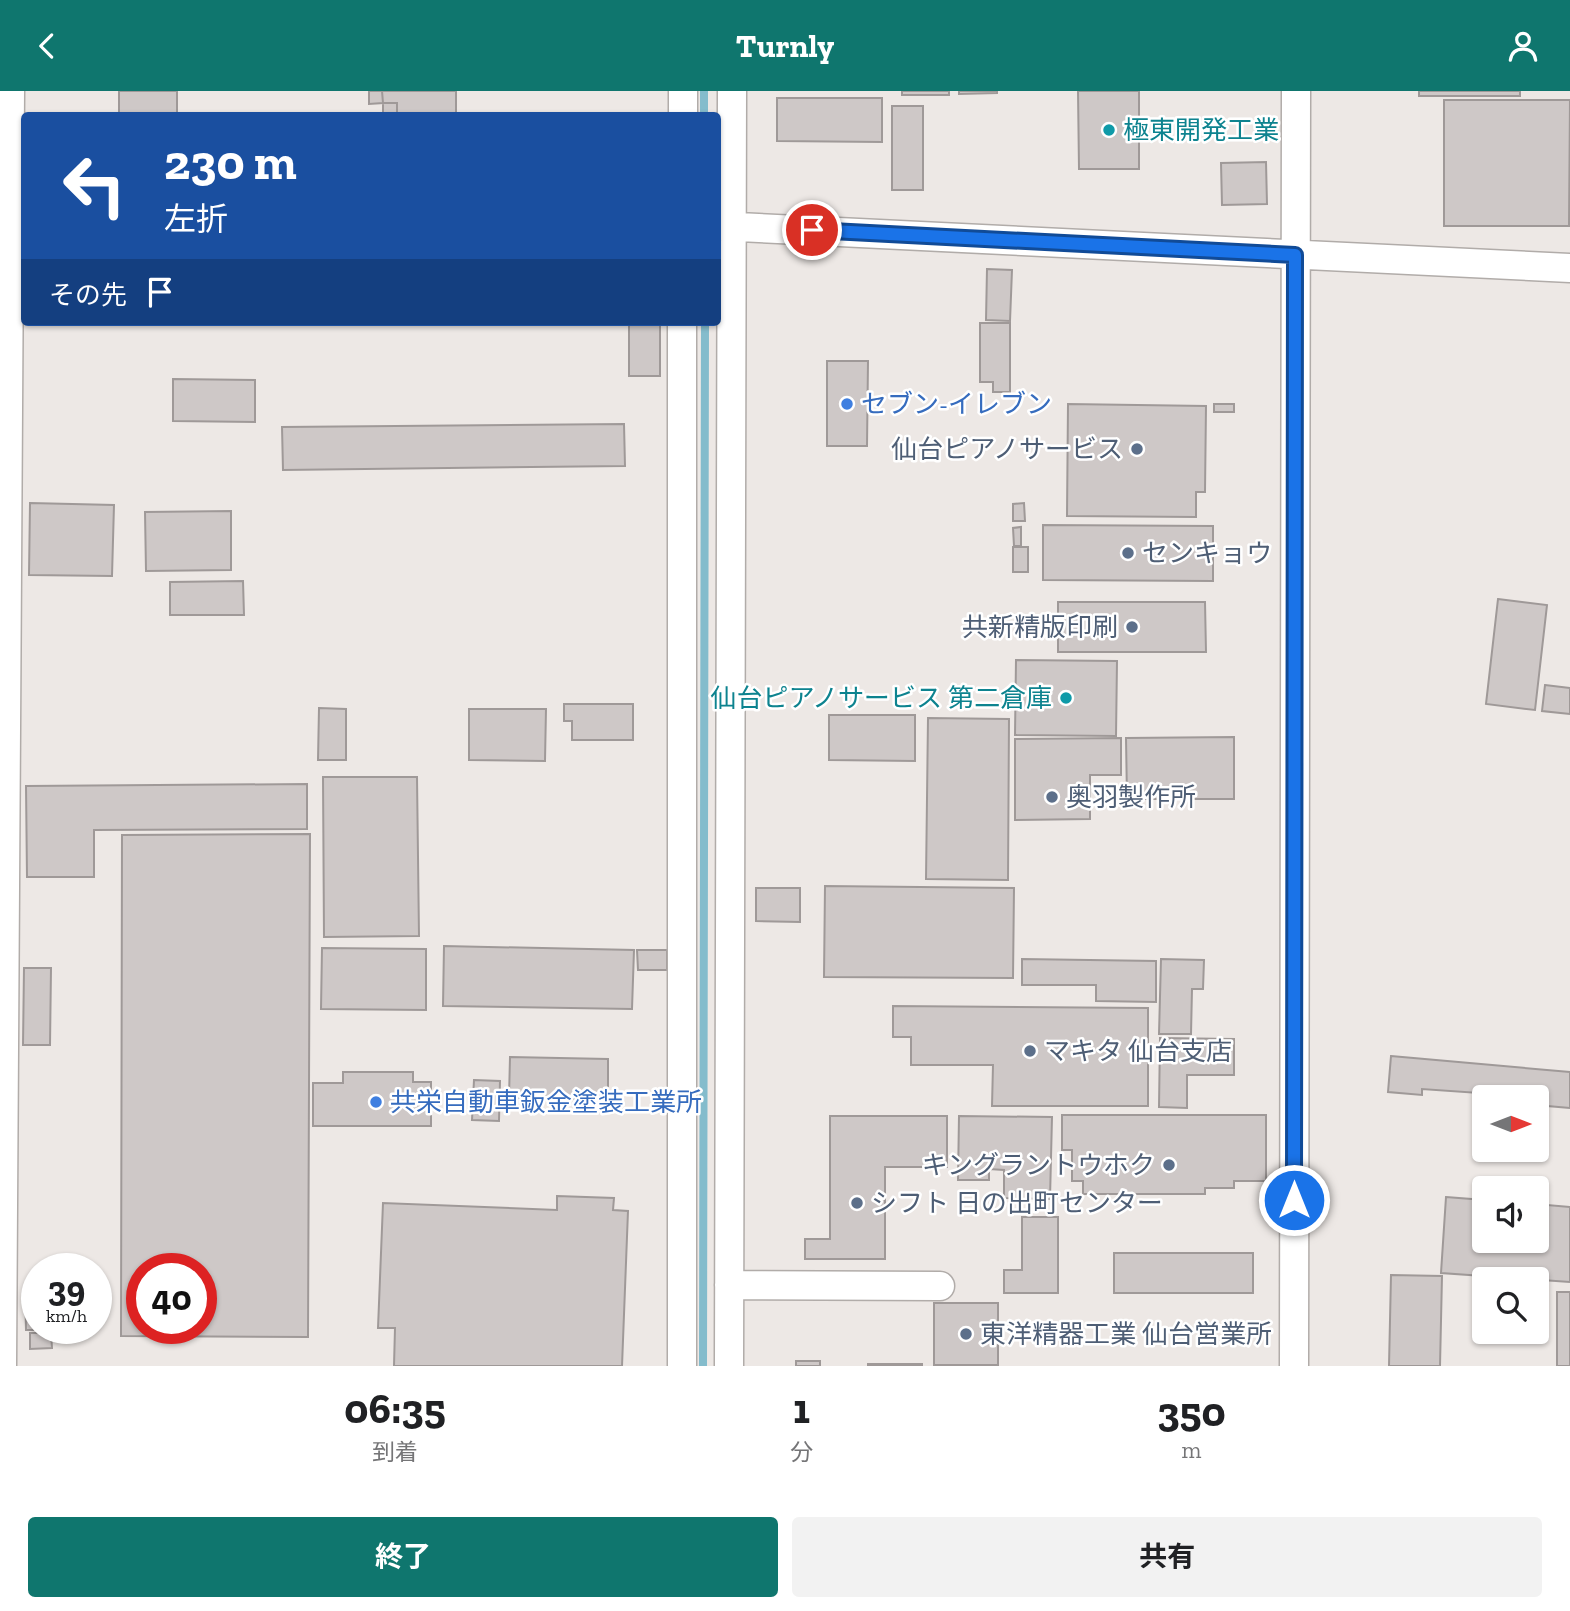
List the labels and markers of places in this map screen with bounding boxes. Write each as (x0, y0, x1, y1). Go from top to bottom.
place label: 極東開発工業 (1123, 114, 1279, 146)
marker: 極東開発工業 (1101, 122, 1117, 138)
pin (782, 200, 842, 260)
place label: セブン-イレブン (861, 388, 1052, 420)
marker: セブン-イレブン (839, 396, 855, 412)
place label: 仙台ピアノサービス (891, 433, 1123, 465)
marker: 仙台ピアノサービス (1129, 441, 1145, 457)
place label: センキョウ (1142, 537, 1272, 569)
marker: センキョウ (1120, 545, 1136, 561)
place label: 共新精版印刷 (962, 611, 1118, 643)
marker: 共新精版印刷 (1124, 619, 1140, 635)
place label: 仙台ピアノサービス 第二倉庫 (710, 682, 1052, 714)
marker: 仙台ピアノサービス 第二倉庫 (1058, 690, 1074, 706)
place label: 奥羽製作所 (1066, 781, 1196, 813)
marker: 奥羽製作所 (1044, 789, 1060, 805)
place label: マキタ 仙台支店 (1044, 1035, 1232, 1067)
marker: マキタ 仙台支店 (1022, 1043, 1038, 1059)
place label: 共栄自動車鈑金塗装工業所 (390, 1086, 702, 1118)
marker: 共栄自動車鈑金塗装工業所 (368, 1094, 384, 1110)
place label: キングラントウホク (922, 1149, 1155, 1181)
marker: キングラントウホク (1161, 1157, 1177, 1173)
place label: シフト 日の出町センター (871, 1187, 1163, 1219)
marker: シフト 日の出町センター (849, 1195, 865, 1211)
place label: 東洋精器工業 仙台営業所 (980, 1318, 1272, 1350)
marker: 東洋精器工業 仙台営業所 (958, 1326, 974, 1342)

